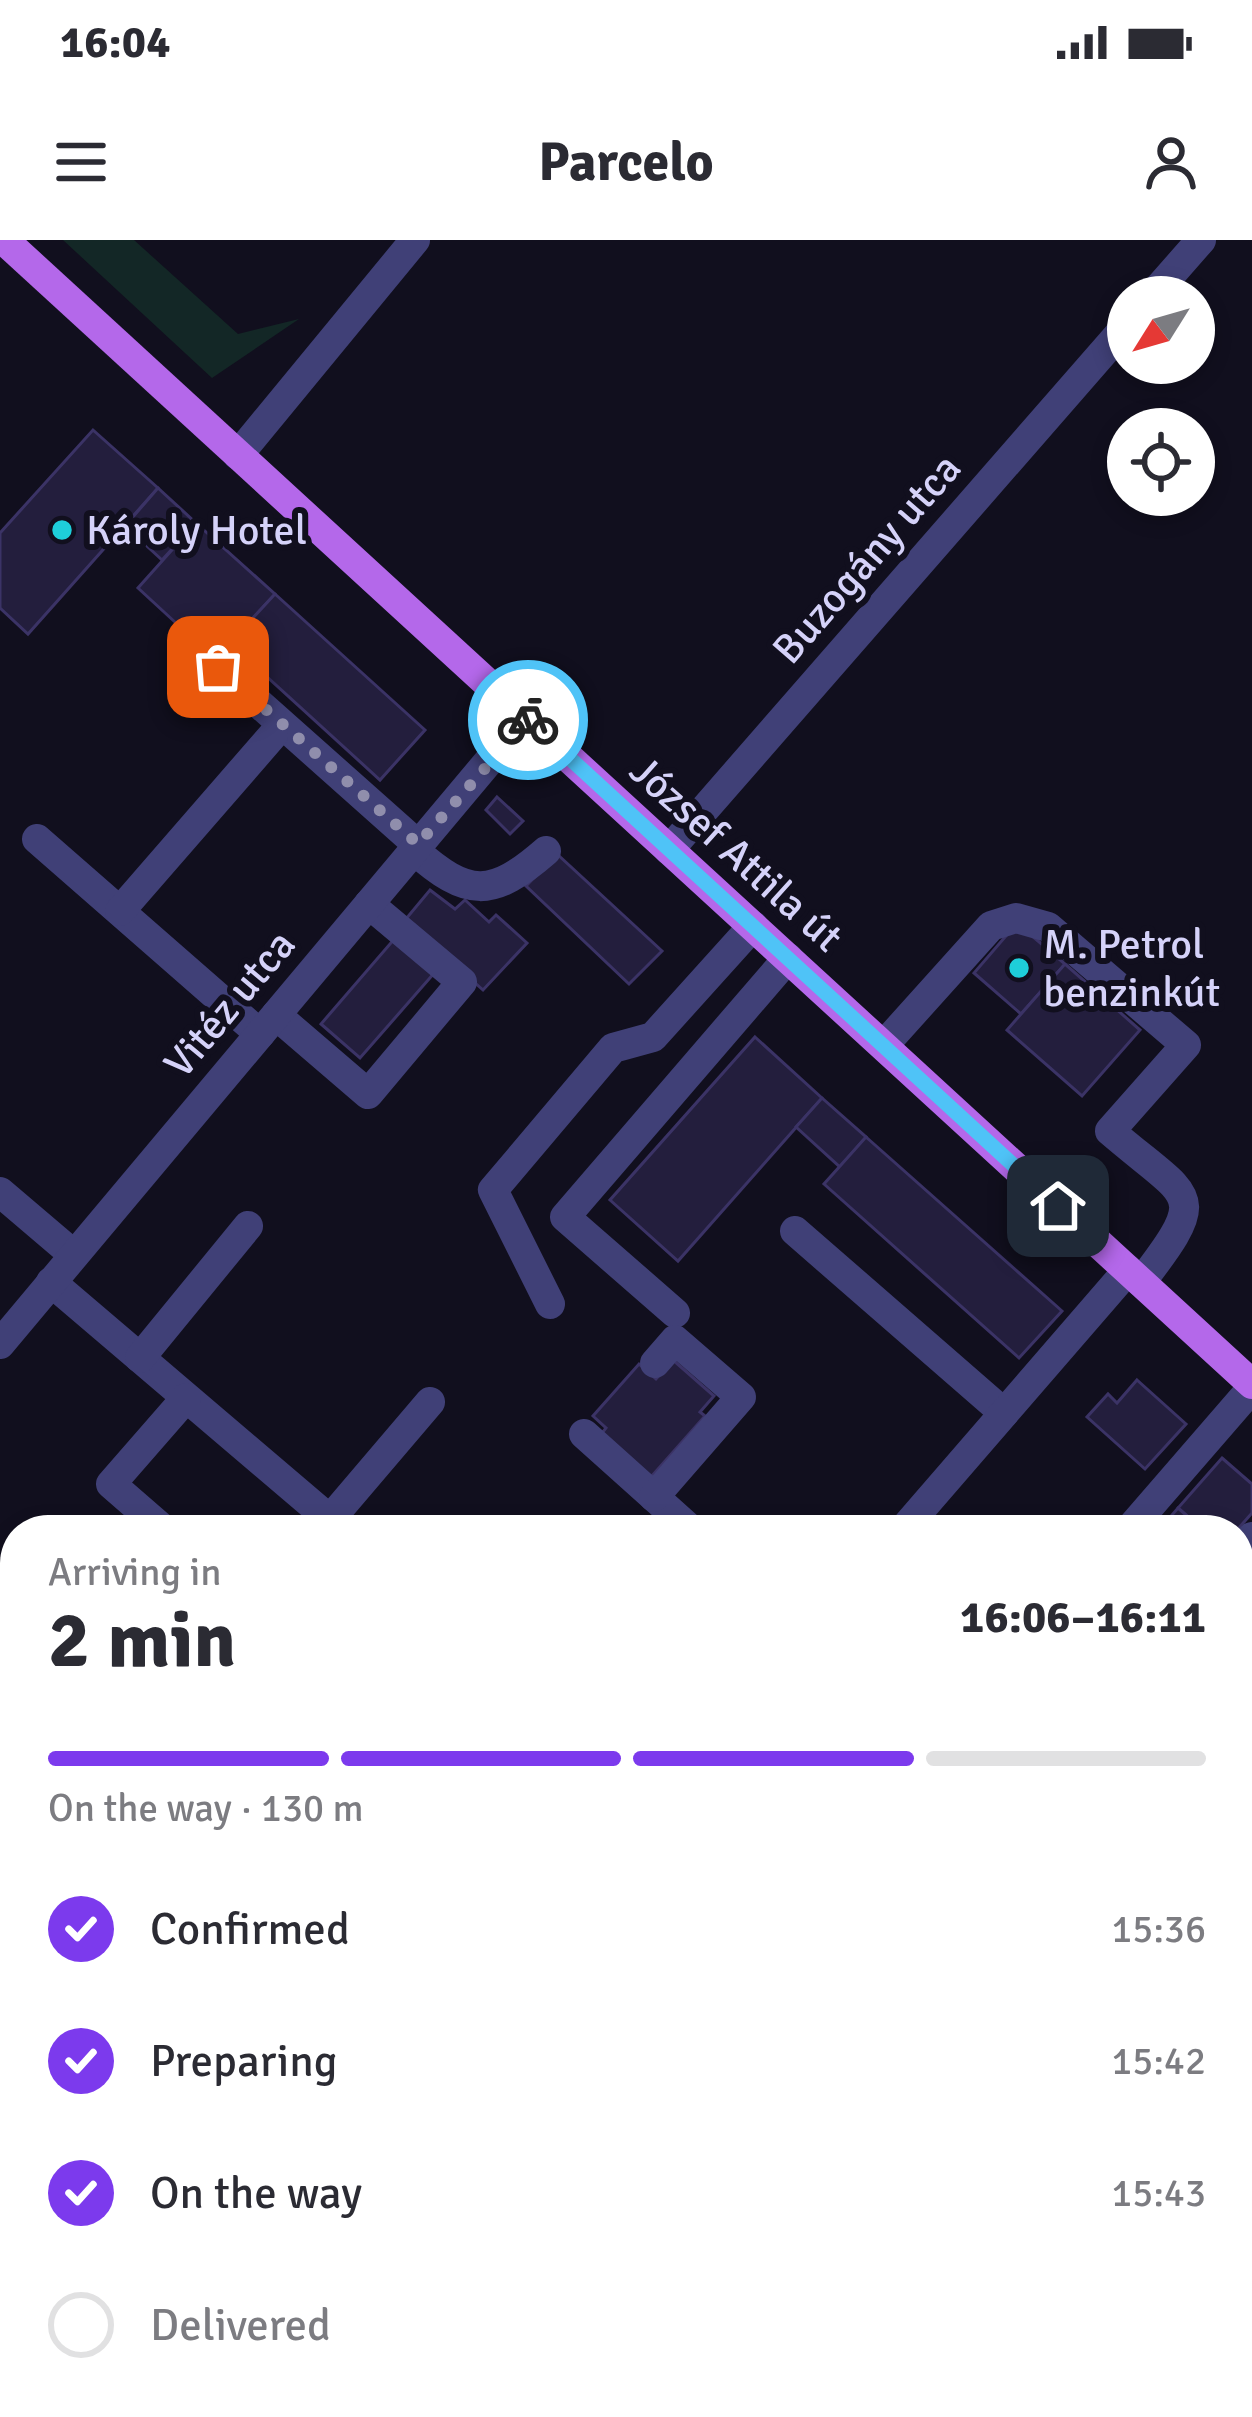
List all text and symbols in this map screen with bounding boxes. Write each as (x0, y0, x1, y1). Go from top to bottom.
text: 16:04 (60, 15, 170, 70)
icon: menu (48, 129, 114, 195)
text: Parcelo (538, 129, 714, 196)
icon: person (1138, 129, 1204, 195)
north arrow (1107, 276, 1215, 384)
map controls (1107, 276, 1215, 516)
button: locate (1107, 408, 1215, 516)
street label: Buzogány utca (762, 444, 972, 674)
place label: Károly Hotel (86, 505, 307, 556)
marker: Károly Hotel (49, 517, 75, 543)
pin (167, 616, 269, 718)
icon: bag (185, 634, 251, 700)
courier (468, 660, 588, 780)
icon: bike (495, 687, 561, 753)
street label: József Attila út (619, 745, 853, 963)
place label: M. Petrol benzinkút (1043, 919, 1220, 1018)
street label: Vitéz utca (154, 920, 306, 1088)
marker: M. Petrol benzinkút (1006, 955, 1032, 981)
pin (1007, 1155, 1109, 1257)
icon: home (1025, 1173, 1091, 1239)
text: Arriving in (48, 1548, 222, 1596)
text: 16:06–16:11 (960, 1590, 1206, 1645)
text: 2 min (48, 1593, 236, 1689)
text: On the way · 130 m (48, 1784, 364, 1832)
icon: check (48, 1896, 114, 1962)
text: Confirmed (150, 1902, 350, 1957)
text: 15:36 (1111, 1905, 1206, 1953)
icon: check (48, 2028, 114, 2094)
text: Preparing (150, 2034, 338, 2089)
text: 15:42 (1111, 2037, 1206, 2085)
icon: check (48, 2160, 114, 2226)
text: On the way (150, 2166, 362, 2221)
text: 15:43 (1111, 2169, 1206, 2217)
text: Delivered (150, 2298, 331, 2353)

